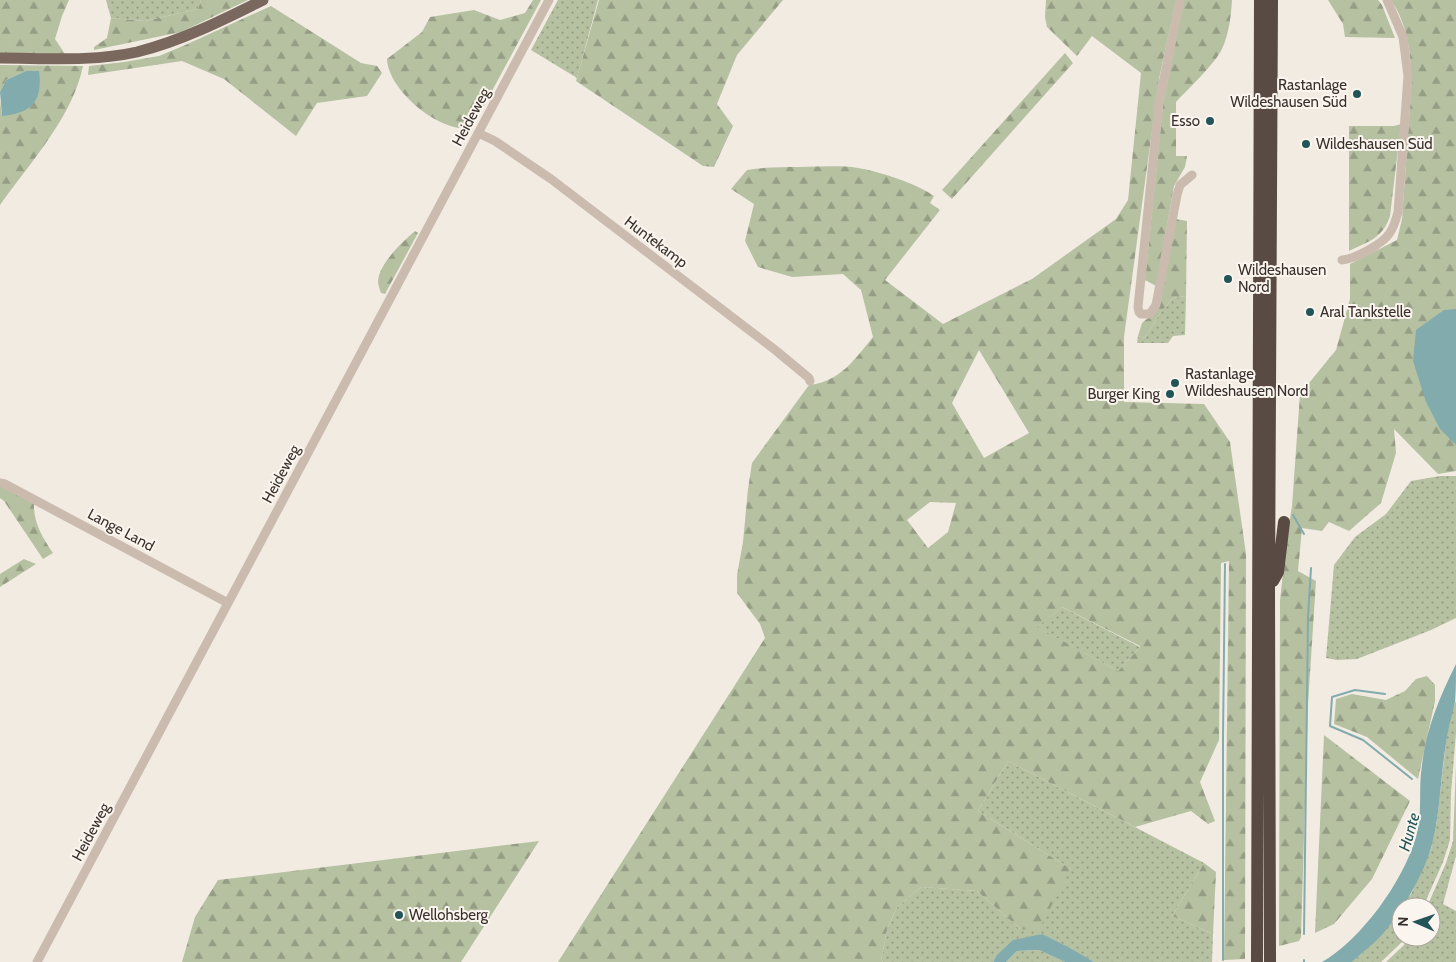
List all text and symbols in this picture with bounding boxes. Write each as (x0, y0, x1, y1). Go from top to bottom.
place label: Rastanlage Wildeshausen Süd (1230, 76, 1347, 111)
street label: Heideweg (448, 84, 494, 149)
marker: Rastanlage Wildeshausen Süd (1351, 88, 1363, 100)
place label: Esso (1171, 112, 1200, 130)
marker: Esso (1204, 115, 1216, 127)
place label: Wildeshausen Süd (1316, 135, 1433, 153)
marker: Wildeshausen Süd (1300, 138, 1312, 150)
street label: Huntekamp (621, 212, 691, 272)
place label: Wildeshausen Nord (1238, 261, 1326, 296)
marker: Wildeshausen Nord (1222, 273, 1234, 285)
place label: Aral Tankstelle (1320, 303, 1411, 321)
marker: Aral Tankstelle (1304, 306, 1316, 318)
place label: Rastanlage Wildeshausen Nord (1185, 365, 1308, 400)
marker: Rastanlage Wildeshausen Nord (1169, 377, 1181, 389)
place label: Burger King (1087, 385, 1161, 403)
marker: Burger King (1164, 388, 1176, 400)
street label: Heideweg (258, 441, 304, 506)
street label: Lange Land (85, 505, 157, 555)
street label: Heideweg (68, 799, 114, 864)
water label: Hunte (1394, 811, 1424, 853)
north arrow (1391, 897, 1441, 947)
place label: Wellohsberg (409, 906, 489, 924)
marker: Wellohsberg (393, 909, 405, 921)
text: N (1394, 916, 1412, 927)

